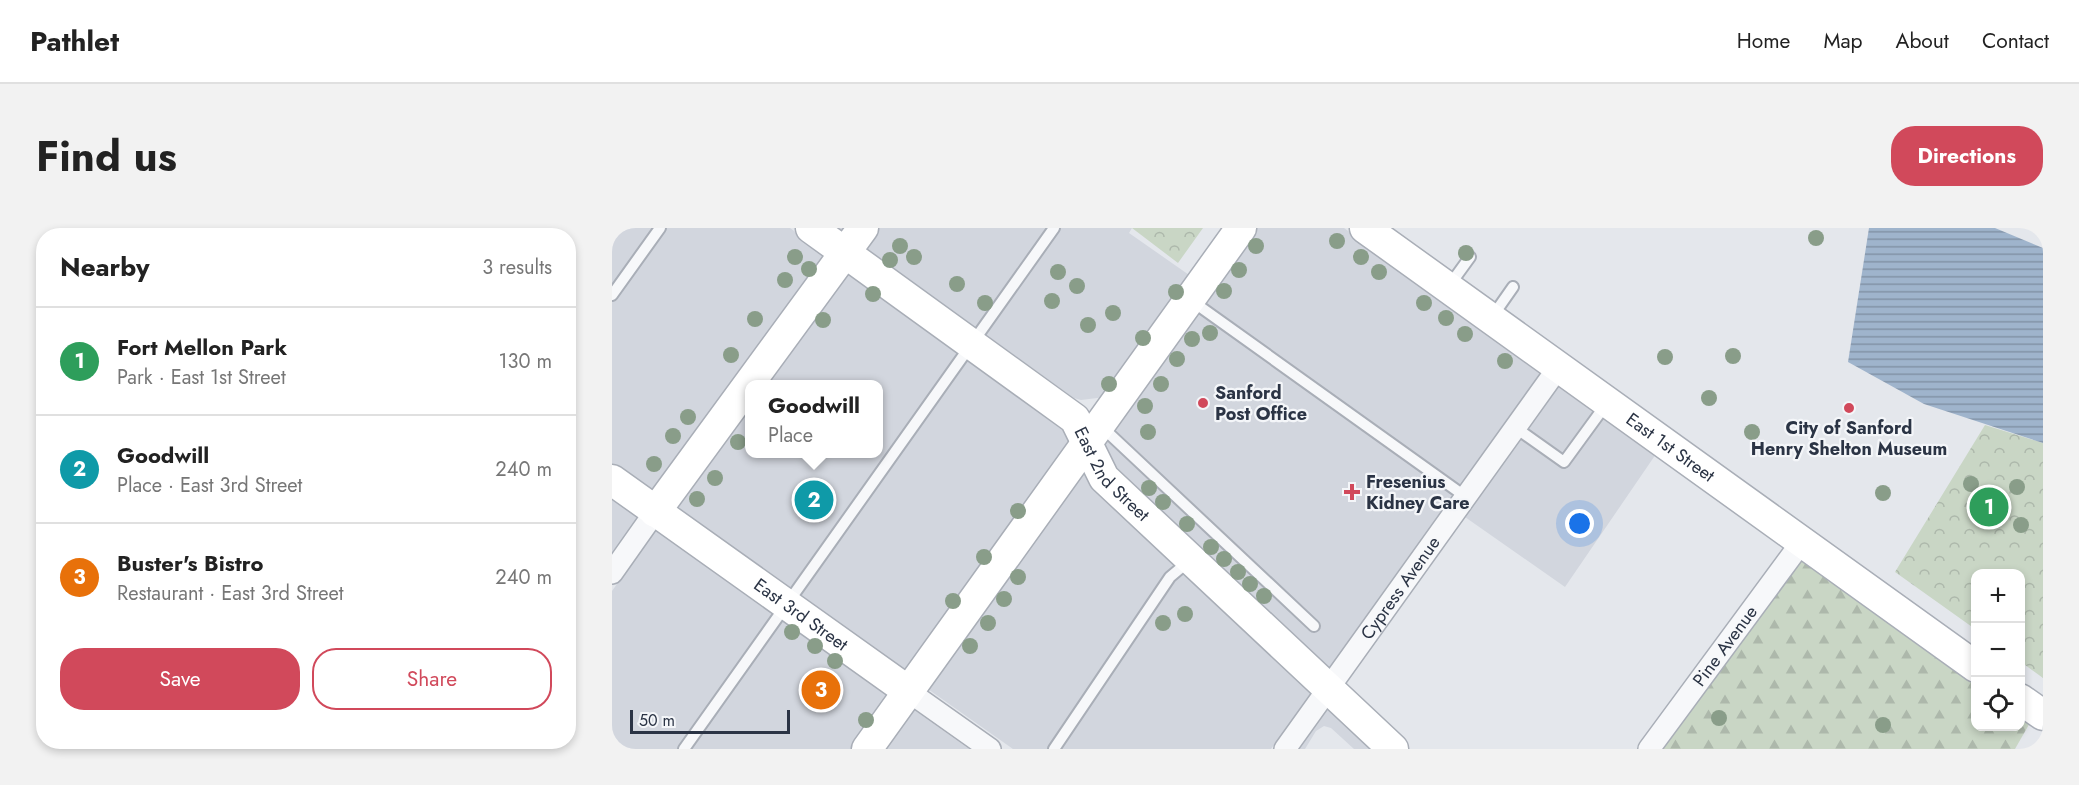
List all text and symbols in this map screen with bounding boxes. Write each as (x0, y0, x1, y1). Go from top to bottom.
text: Pathlet (30, 21, 119, 62)
text: Home (1737, 26, 1790, 56)
text: Map (1823, 26, 1863, 56)
text: About (1896, 26, 1949, 56)
text: Contact (1982, 26, 2049, 56)
text: Find us (36, 126, 177, 187)
button: Directions (1891, 126, 2043, 186)
text: Nearby (60, 248, 149, 286)
text: 3 results (482, 253, 552, 282)
text: Fort Mellon Park (117, 331, 287, 363)
text: 1 (74, 347, 85, 376)
text: 130 m (498, 347, 552, 376)
text: Park · East 1st Street (117, 363, 286, 392)
popup (745, 380, 883, 458)
place label: Sanford Post Office (1215, 380, 1307, 427)
text: Goodwill (768, 389, 860, 421)
marker: Sanford Post Office (1196, 396, 1210, 410)
marker: City of Sanford Henry Shelton Museum (1842, 401, 1856, 415)
street label: East 1st Street (1621, 407, 1721, 489)
place label: City of Sanford Henry Shelton Museum (1751, 415, 1947, 462)
text: Place (768, 421, 813, 450)
street label: East 2nd Street (1068, 422, 1156, 528)
text: Goodwill (117, 439, 209, 471)
text: 2 (73, 455, 86, 484)
text: 240 m (495, 455, 552, 484)
place label: Fresenius Kidney Care (1366, 469, 1470, 516)
text: Place · East 3rd Street (117, 471, 302, 500)
pin: 2 (794, 478, 834, 522)
marker: Fresenius Kidney Care (1343, 483, 1361, 501)
pin: 1 (1970, 484, 2008, 530)
your location (1565, 509, 1594, 538)
street label: Cypress Avenue (1354, 531, 1446, 645)
text: Buster's Bistro (117, 547, 264, 579)
text: 3 (73, 563, 86, 592)
text: 240 m (495, 563, 552, 592)
map controls (1971, 569, 2025, 731)
button: + (1971, 569, 2025, 623)
street label: East 3rd Street (748, 572, 854, 658)
text: Restaurant · East 3rd Street (117, 579, 344, 608)
street label: Pine Avenue (1686, 600, 1764, 692)
button: − (1971, 623, 2025, 677)
button: Save (60, 648, 300, 710)
button: Share (312, 648, 552, 710)
pin: 3 (802, 668, 840, 712)
button: locate (1971, 677, 2025, 731)
scale bar (630, 707, 790, 735)
text: 50 m (639, 709, 675, 732)

